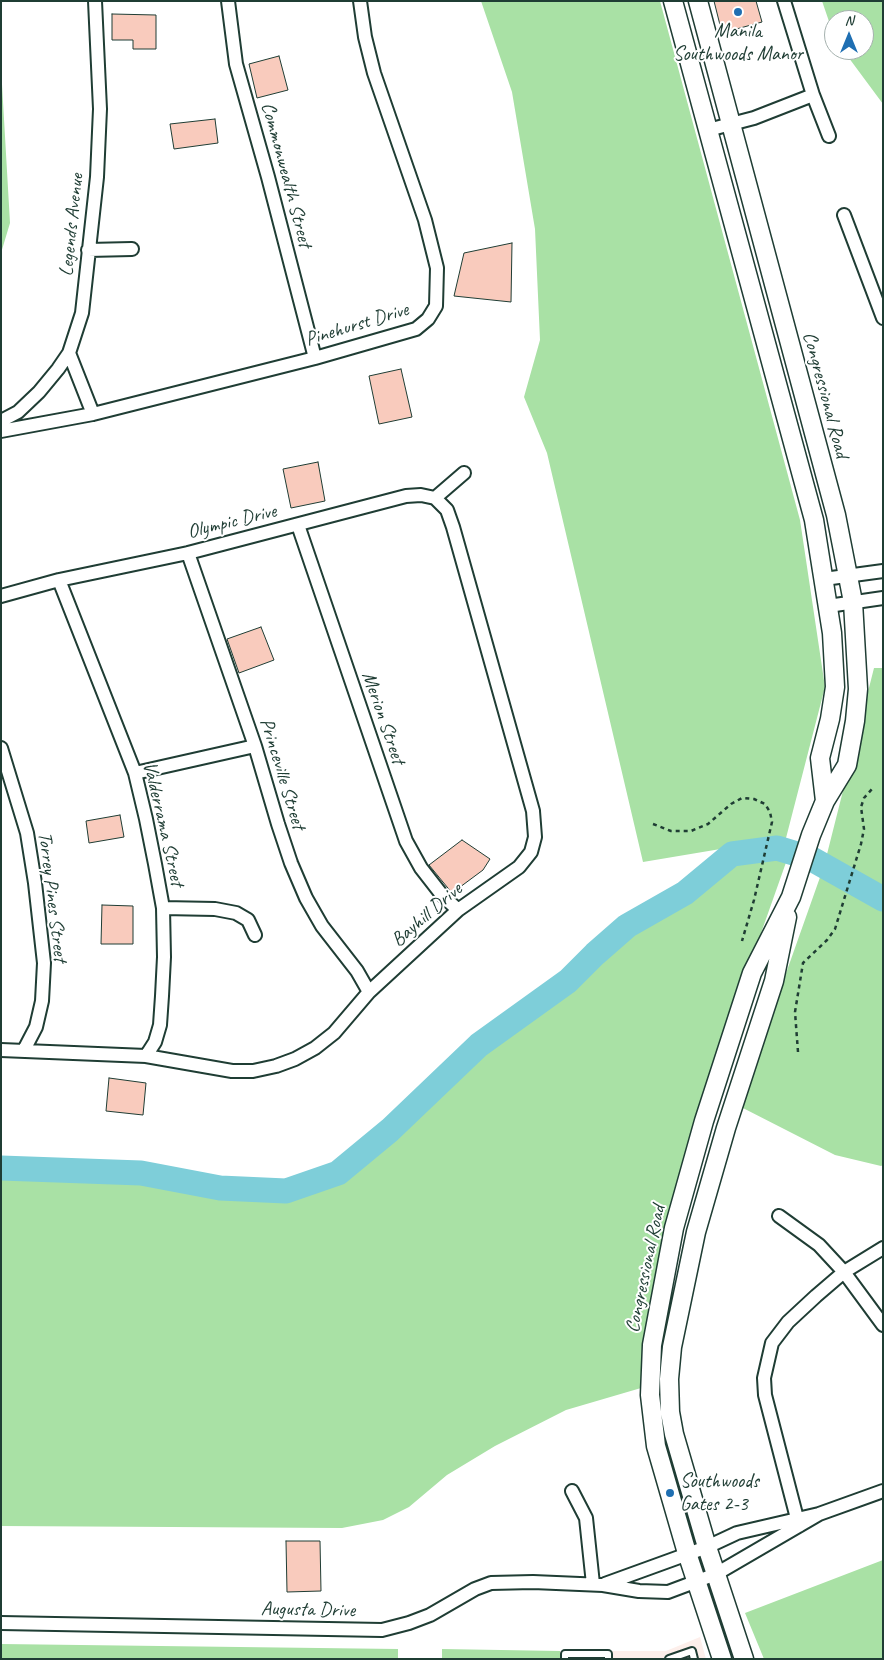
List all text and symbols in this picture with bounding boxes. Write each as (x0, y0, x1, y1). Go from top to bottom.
marker: Manila Southwoods Manor (732, 6, 744, 18)
north arrow (824, 10, 874, 60)
text: N (845, 12, 853, 29)
place label: Manila Southwoods Manor (673, 20, 803, 67)
street label: Commonwealth Street (255, 100, 317, 250)
street label: Legends Avenue (55, 172, 89, 278)
street label: Pinehurst Drive (303, 298, 411, 352)
street label: Congressional Road (797, 329, 853, 461)
street label: Olympic Drive (185, 499, 279, 545)
street label: Merion Street (356, 669, 410, 767)
street label: Princeville Street (254, 715, 310, 833)
street label: Valderrama Street (137, 759, 189, 889)
street label: Torrey Pines Street (32, 831, 72, 963)
street label: Bayhill Drive (387, 878, 467, 952)
street label: Congressional Road (621, 1203, 671, 1335)
place label: Southwoods Gates 2-3 (680, 1470, 759, 1517)
marker: Southwoods Gates 2-3 (664, 1487, 676, 1499)
street label: Augusta Drive (261, 1597, 355, 1623)

